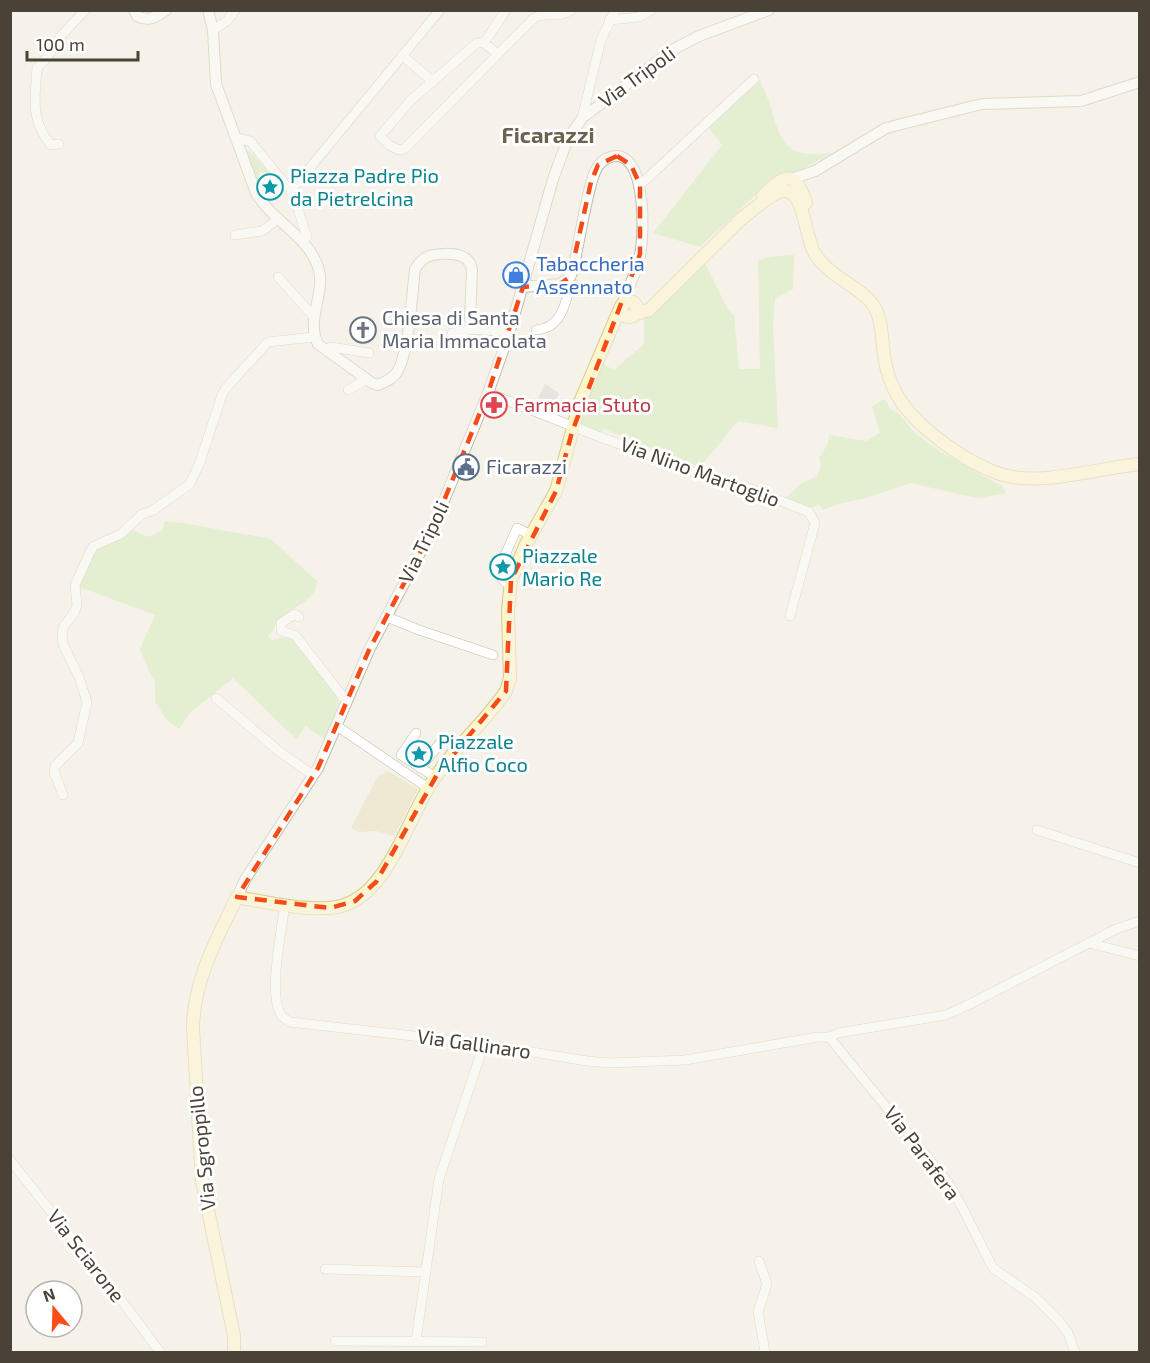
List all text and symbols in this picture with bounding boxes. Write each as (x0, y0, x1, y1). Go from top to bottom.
scale bar (27, 24, 138, 62)
text: 100 m (36, 33, 85, 55)
street label: Via Tripoli (593, 40, 679, 112)
district label: Ficarazzi (501, 121, 595, 147)
place label: Piazza Padre Pio da Pietrelcina (290, 163, 439, 210)
place icon: Piazza Padre Pio da Pietrelcina (255, 172, 285, 202)
place label: Tabaccheria Assennato (536, 251, 645, 298)
shop icon: Tabaccheria Assennato (501, 260, 531, 290)
place label: Chiesa di Santa Maria Immacolata (382, 305, 547, 352)
church icon: Chiesa di Santa Maria Immacolata (348, 315, 378, 345)
pharmacy icon: Farmacia Stuto (479, 390, 509, 420)
place label: Farmacia Stuto (514, 392, 651, 416)
street label: Via Nino Martoglio (617, 431, 783, 511)
public building icon: Ficarazzi (451, 452, 481, 482)
place label: Ficarazzi (486, 454, 567, 478)
street label: Via Tripoli (393, 496, 453, 587)
place label: Piazzale Mario Re (522, 543, 602, 590)
place icon: Piazzale Mario Re (488, 552, 518, 582)
place label: Piazzale Alfio Coco (438, 729, 528, 776)
place icon: Piazzale Alfio Coco (404, 739, 434, 769)
street label: Via Gallinaro (416, 1023, 533, 1063)
street label: Via Sgroppillo (183, 1084, 219, 1212)
street label: Via Parafera (880, 1101, 966, 1204)
street label: Via Sciarone (43, 1204, 130, 1307)
north arrow (24, 1279, 84, 1339)
text: N (40, 1283, 58, 1305)

